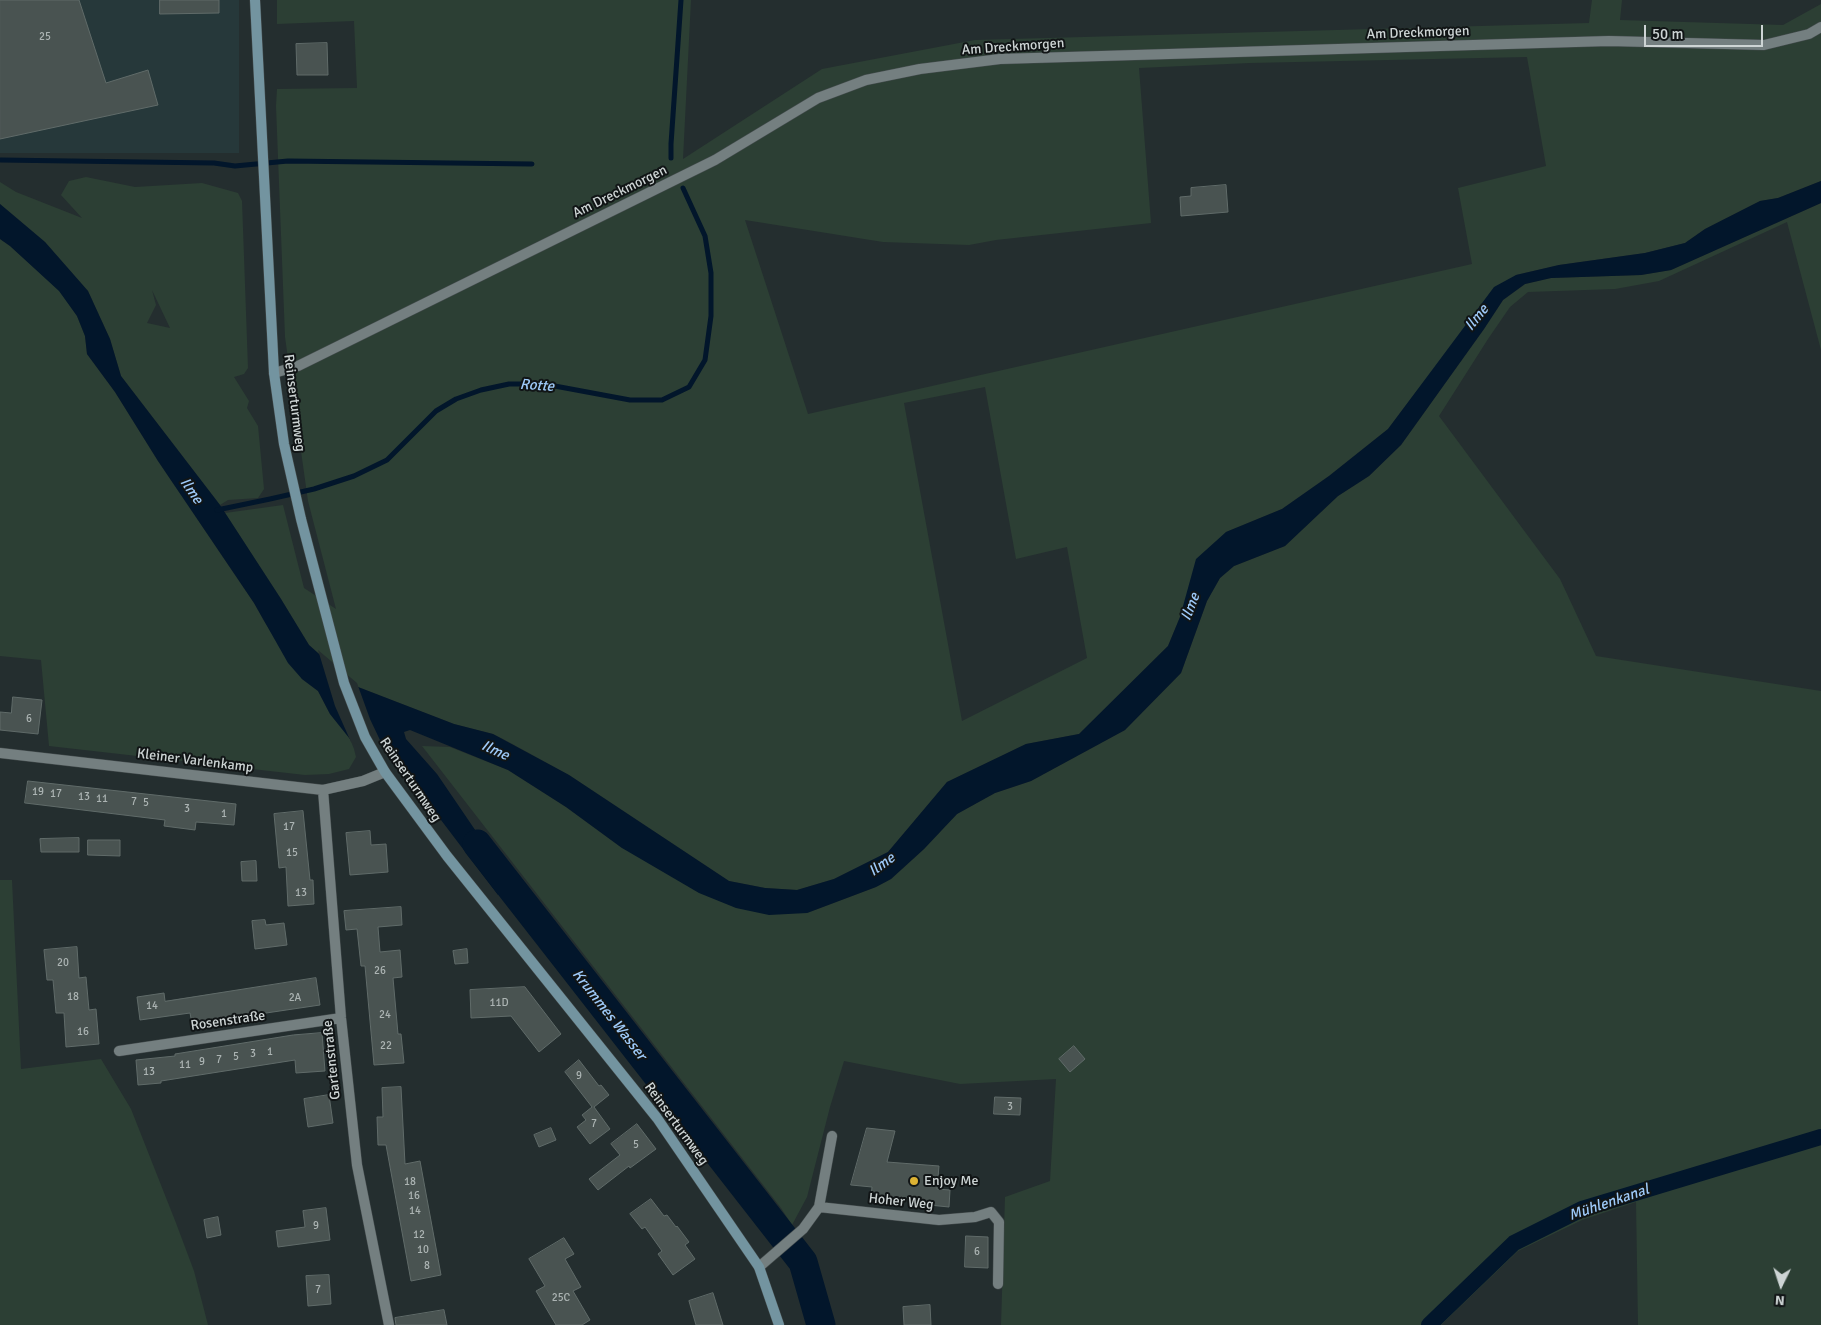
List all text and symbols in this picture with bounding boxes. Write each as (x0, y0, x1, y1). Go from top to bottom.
scale bar (1646, 15, 1765, 47)
street label: Am Dreckmorgen (1366, 23, 1470, 43)
text: 50 m (1652, 25, 1683, 43)
house number: 25 (39, 30, 51, 44)
street label: Am Dreckmorgen (961, 35, 1065, 59)
street label: Am Dreckmorgen (570, 162, 670, 222)
water label: Ilme (1461, 301, 1493, 335)
street label: Reinserturmweg (280, 353, 308, 453)
water label: Rotte (519, 376, 555, 396)
water label: Ilme (176, 474, 206, 508)
water label: Ilme (1178, 591, 1204, 623)
house number: 6 (26, 712, 32, 726)
street label: Reinserturmweg (376, 735, 444, 825)
water label: Ilme (478, 737, 512, 765)
street label: Kleiner Varlenkamp (136, 746, 254, 776)
house number: 19 (32, 785, 44, 799)
house number: 17 (50, 787, 62, 801)
house number: 13 (78, 790, 90, 804)
house number: 11 (96, 792, 108, 806)
house number: 7 (131, 795, 137, 809)
house number: 5 (143, 796, 149, 810)
house number: 3 (184, 802, 190, 816)
house number: 1 (221, 807, 227, 821)
house number: 17 (283, 820, 295, 834)
house number: 15 (286, 846, 298, 860)
water label: Ilme (865, 849, 899, 881)
house number: 13 (295, 886, 307, 900)
house number: 20 (57, 956, 69, 970)
house number: 26 (374, 964, 386, 978)
water label: Krummes Wasser (568, 966, 650, 1064)
house number: 18 (67, 990, 79, 1004)
house number: 2A (289, 991, 301, 1005)
house number: 11D (489, 996, 509, 1010)
house number: 14 (146, 999, 158, 1013)
street label: Rosenstraße (190, 1007, 266, 1035)
house number: 24 (379, 1008, 391, 1022)
street label: Gartenstraße (319, 1019, 345, 1101)
house number: 16 (77, 1025, 89, 1039)
house number: 22 (380, 1039, 392, 1053)
house number: 1 (267, 1045, 273, 1059)
house number: 3 (250, 1047, 256, 1061)
house number: 5 (233, 1050, 239, 1064)
house number: 7 (216, 1053, 222, 1067)
house number: 9 (199, 1055, 205, 1069)
house number: 11 (179, 1058, 191, 1072)
house number: 13 (143, 1065, 155, 1079)
house number: 9 (576, 1069, 582, 1083)
street label: Reinserturmweg (640, 1079, 712, 1169)
house number: 3 (1007, 1100, 1013, 1114)
house number: 7 (591, 1117, 597, 1131)
house number: 5 (633, 1138, 639, 1152)
place label: Enjoy Me (924, 1173, 978, 1189)
house number: 18 (404, 1175, 416, 1189)
marker: Enjoy Me (908, 1175, 920, 1187)
water label: Mühlenkanal (1566, 1181, 1652, 1225)
house number: 16 (408, 1189, 420, 1203)
street label: Hoher Weg (868, 1190, 934, 1214)
house number: 14 (409, 1204, 421, 1218)
house number: 9 (313, 1219, 319, 1233)
house number: 12 (413, 1228, 425, 1242)
house number: 10 (417, 1243, 429, 1257)
house number: 6 (974, 1245, 980, 1259)
house number: 8 (424, 1259, 430, 1273)
north arrow (1756, 1260, 1806, 1310)
house number: 7 (315, 1283, 321, 1297)
house number: 25C (552, 1291, 570, 1305)
text: N (1774, 1292, 1785, 1309)

